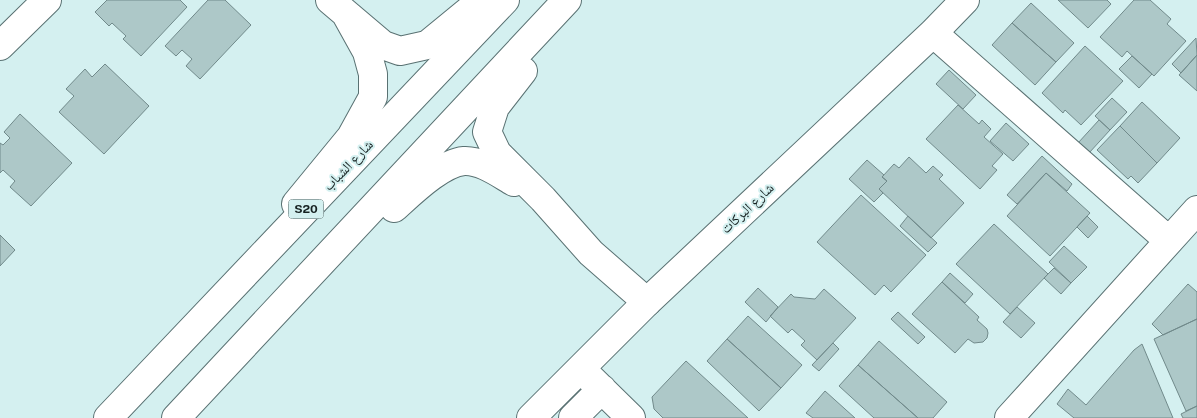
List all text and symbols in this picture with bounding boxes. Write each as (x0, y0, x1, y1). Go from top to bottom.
street label: شارع الشباب (320, 136, 377, 195)
street label: شارع البركات (717, 180, 778, 238)
road number: S20 (288, 200, 324, 218)

